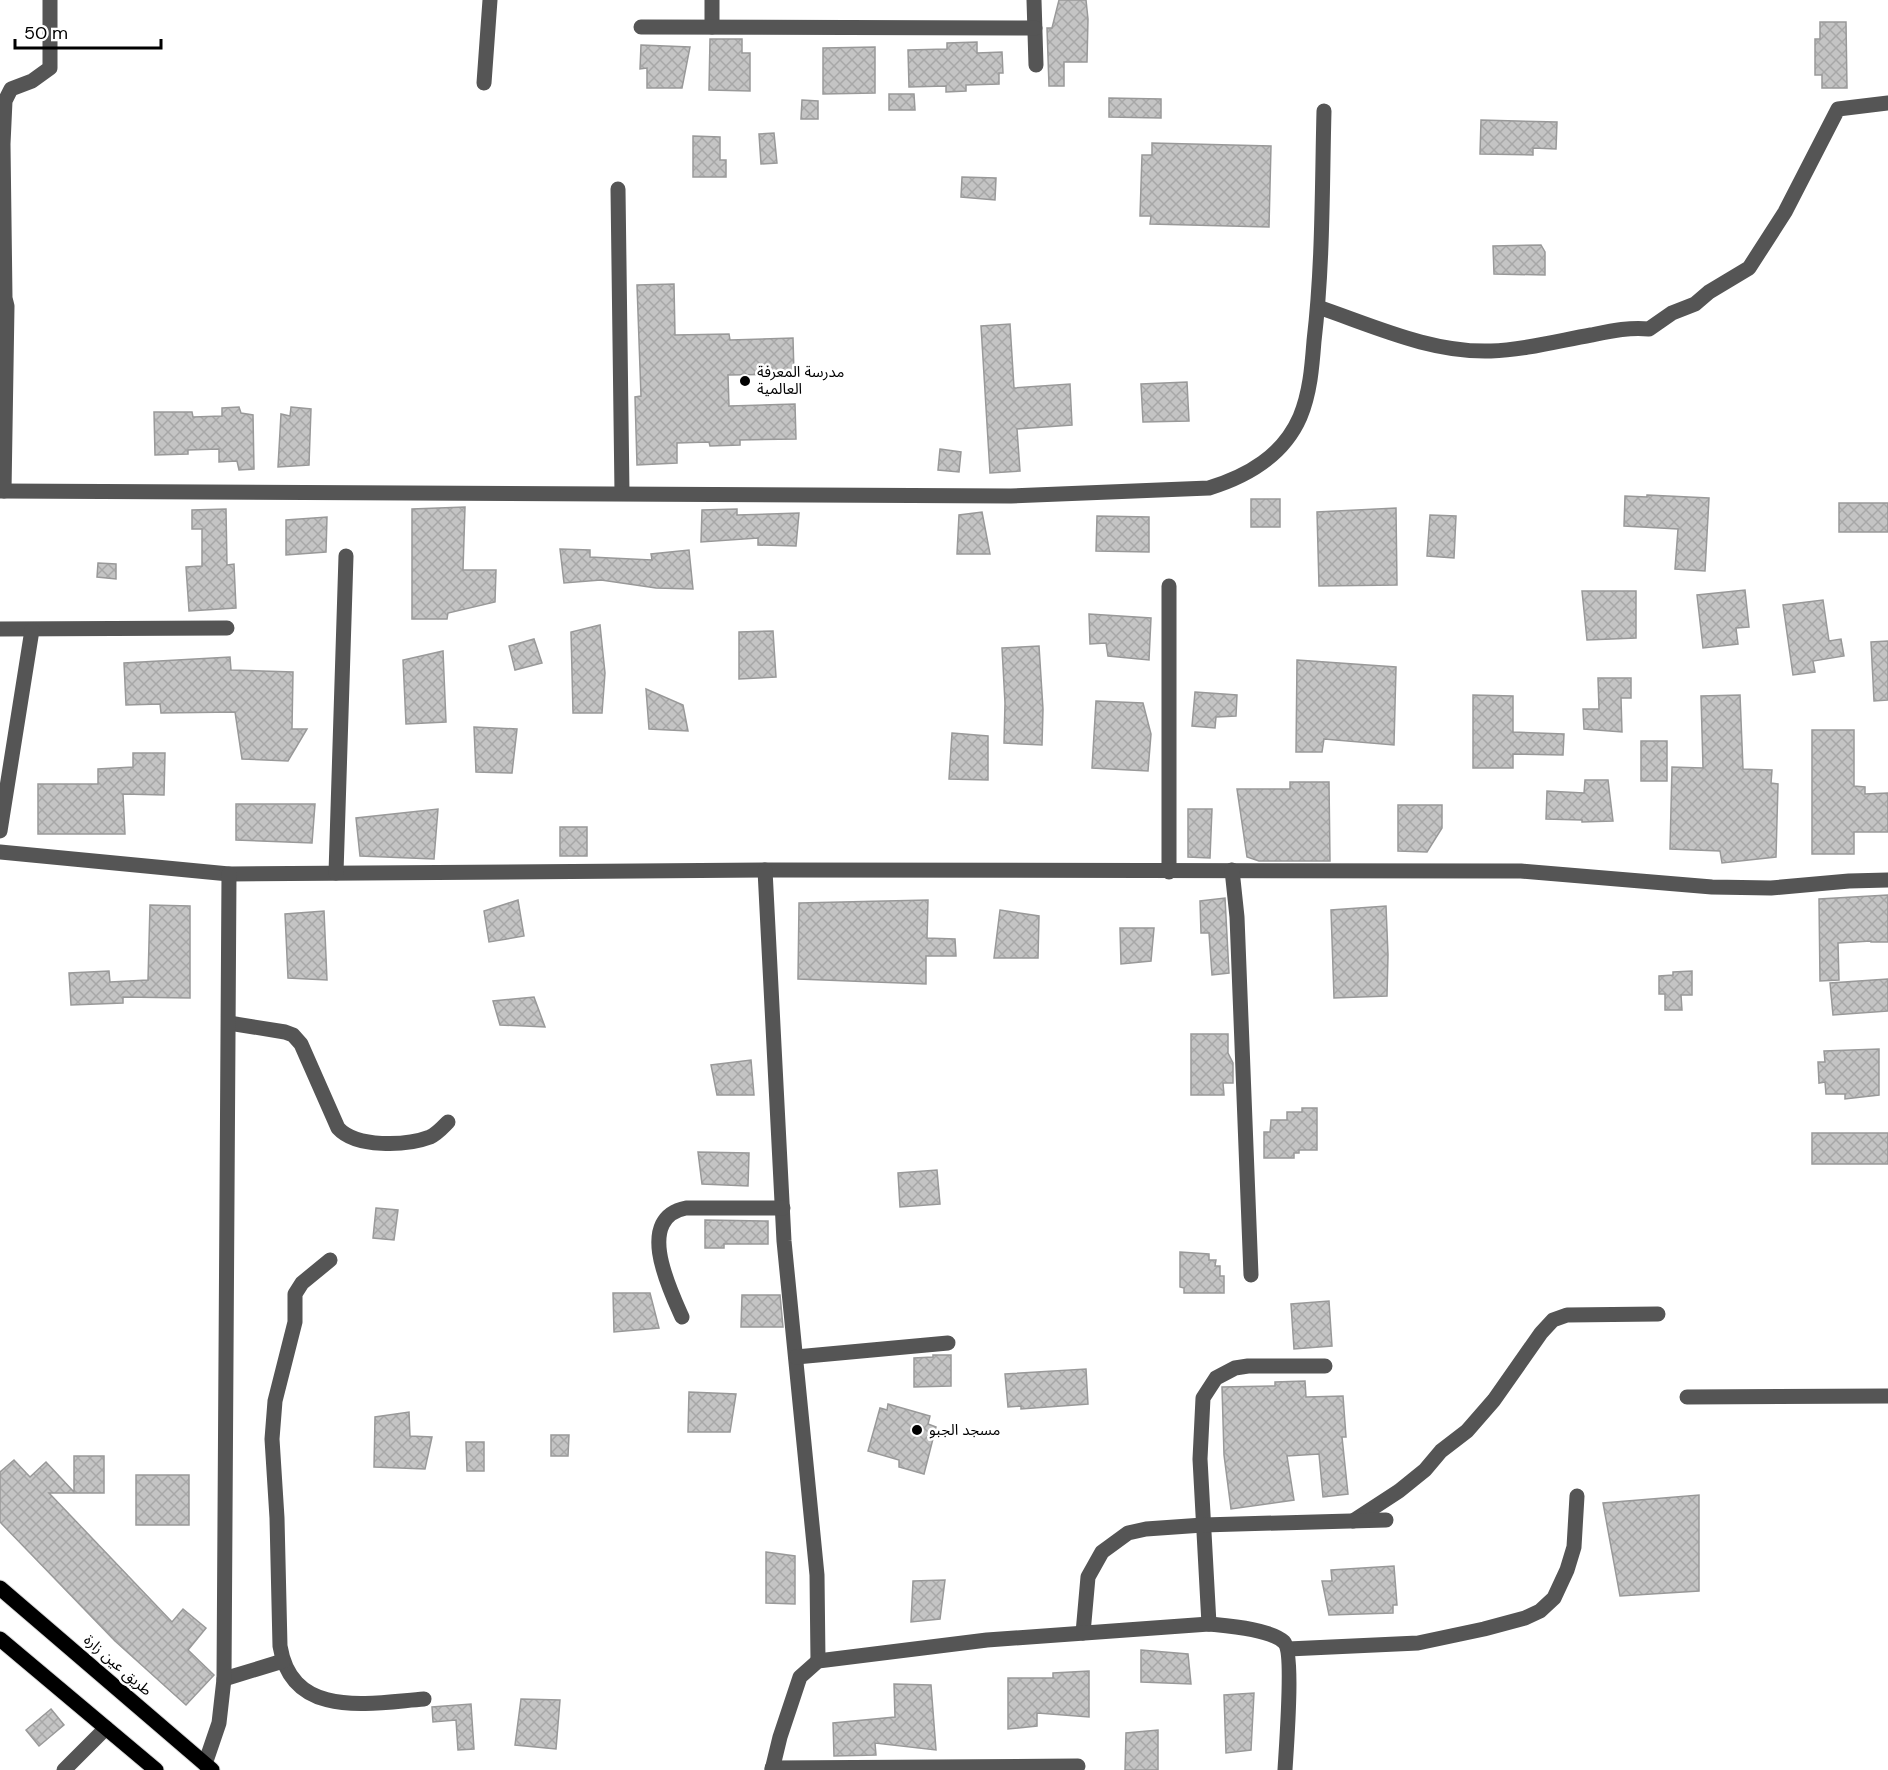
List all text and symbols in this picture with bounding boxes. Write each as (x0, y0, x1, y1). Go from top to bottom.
scale bar (15, 12, 160, 50)
text: 50 m (24, 21, 68, 45)
place label: مدرسة المعرفة العالمية (757, 362, 844, 399)
marker: مدرسة المعرفة العالمية (738, 374, 752, 388)
place label: مسجد الجبو (929, 1420, 1000, 1440)
marker: مسجد الجبو (910, 1423, 924, 1437)
street label: طريق عين زارة (80, 1630, 156, 1700)

